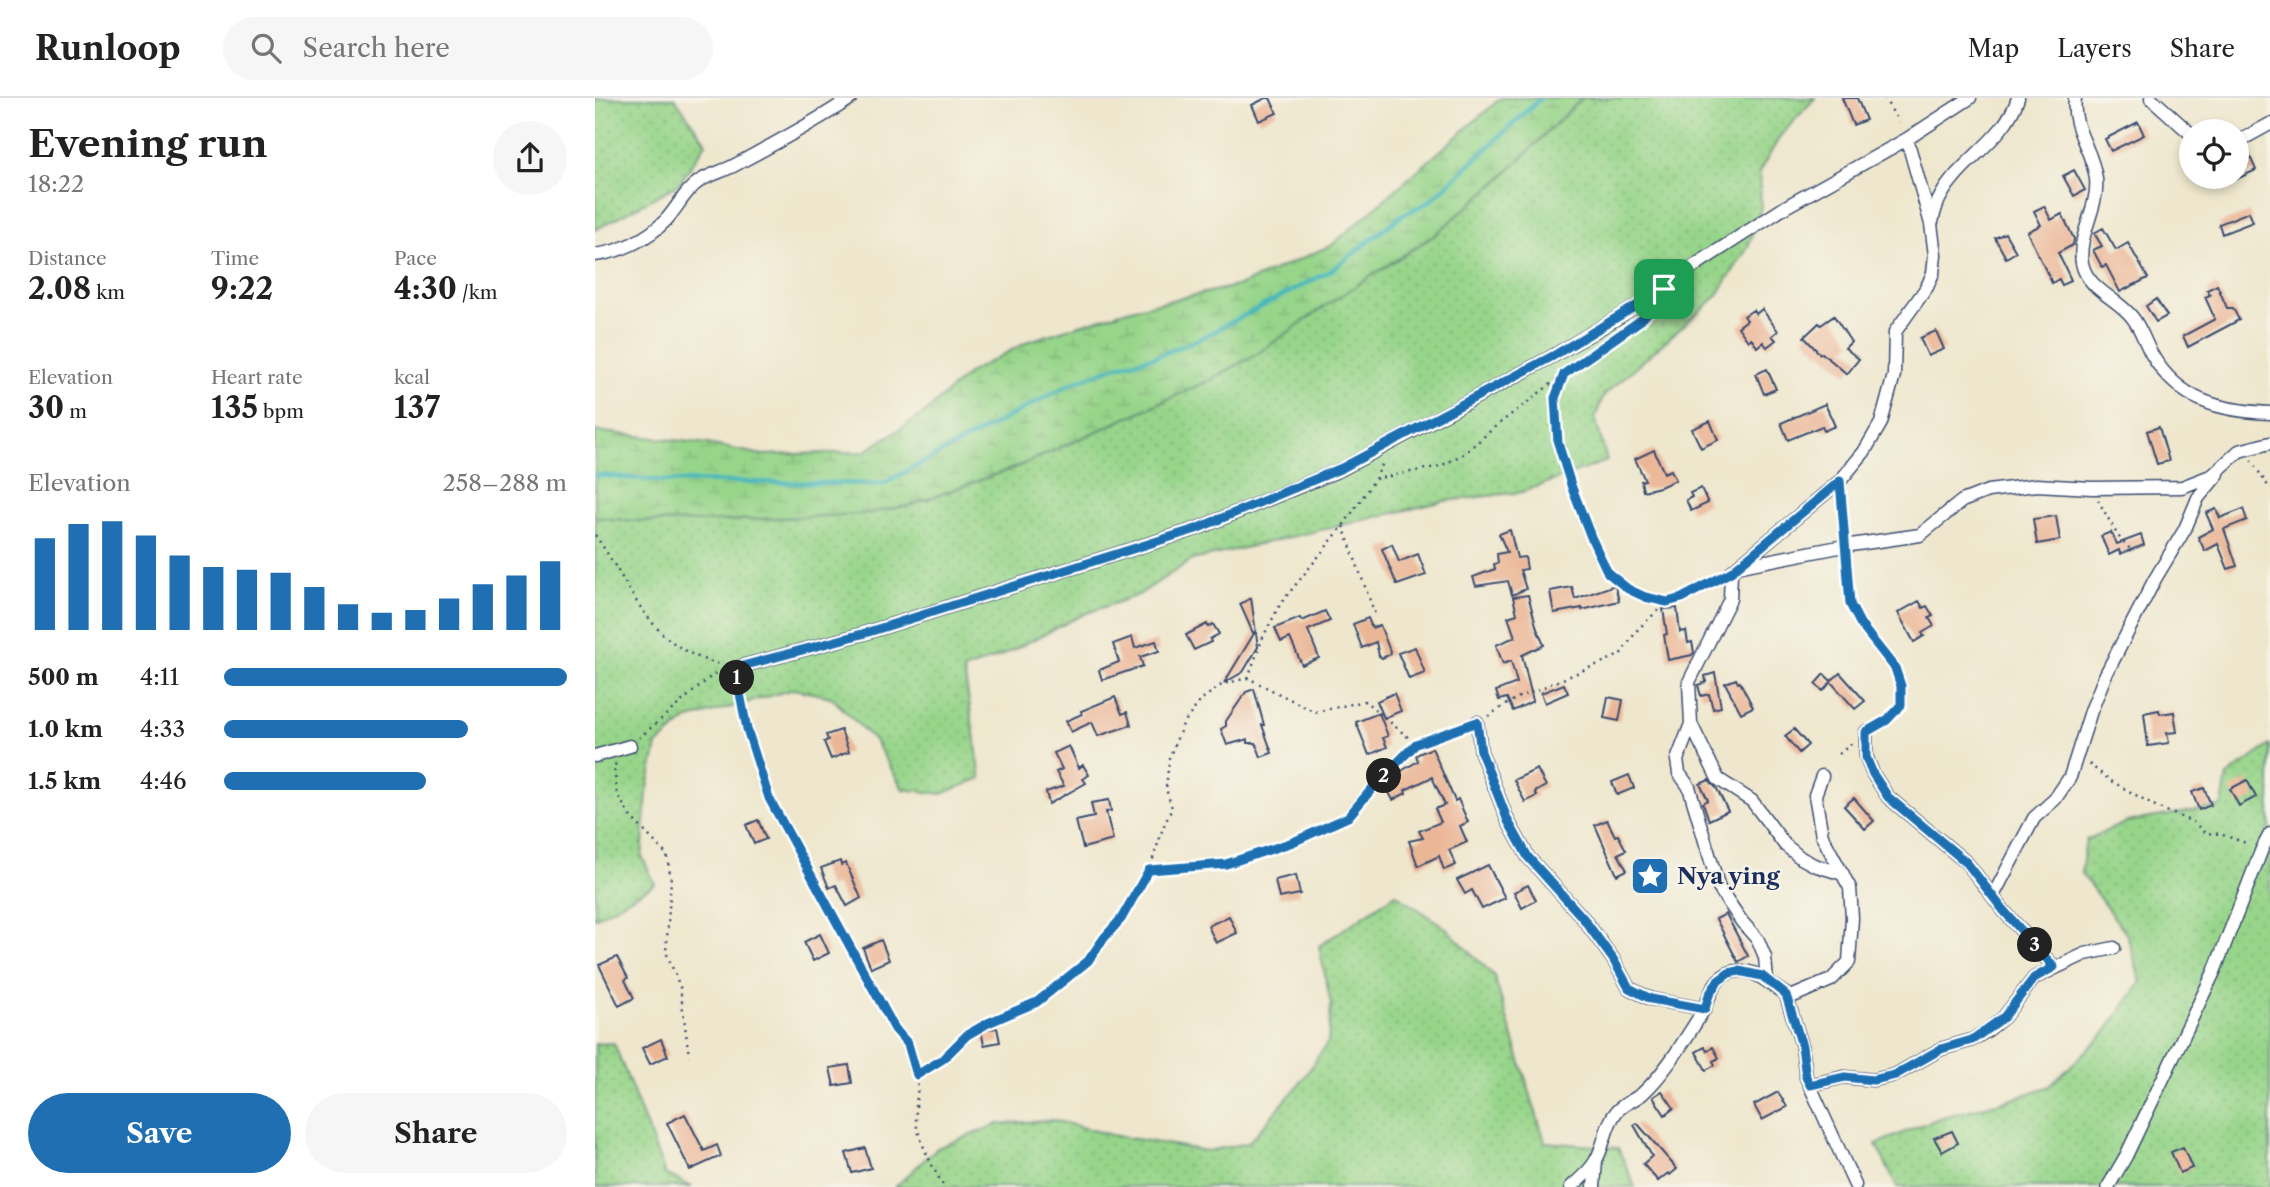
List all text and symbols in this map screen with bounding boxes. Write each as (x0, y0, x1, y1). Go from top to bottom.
search box (223, 17, 713, 80)
text: Runloop (35, 28, 181, 69)
icon: search (247, 29, 285, 67)
text: Search here (303, 32, 450, 64)
text: Map (1968, 34, 2019, 63)
text: Layers (2057, 34, 2132, 63)
text: Share (2170, 34, 2235, 63)
map controls (2179, 119, 2249, 189)
button: locate (2179, 119, 2249, 189)
text: Evening run (28, 120, 268, 167)
button: share (493, 121, 567, 195)
text: 18:22 (28, 170, 84, 198)
text: Distance (28, 247, 107, 270)
text: Time (211, 247, 259, 270)
text: Pace (394, 247, 437, 270)
pin (1634, 259, 1694, 319)
text: 2.08 (28, 270, 91, 307)
text: 9:22 (211, 270, 273, 307)
text: 4:30 (394, 270, 457, 307)
icon: arrive (1645, 270, 1683, 308)
text: km (91, 281, 125, 304)
text: /km (457, 281, 497, 304)
text: Elevation (28, 366, 113, 389)
text: Heart rate (211, 366, 303, 389)
text: kcal (394, 366, 430, 389)
text: 30 (28, 389, 64, 426)
text: 135 (211, 389, 258, 426)
text: 137 (394, 389, 440, 426)
text: m (64, 400, 87, 423)
text: bpm (258, 400, 304, 423)
text: Elevation (28, 469, 131, 497)
text: 258–288 m (443, 469, 567, 497)
pin: 1 (719, 660, 755, 696)
text: 500 m (28, 663, 99, 691)
text: 4:11 (140, 663, 179, 691)
text: 1 (732, 666, 741, 689)
text: 1.0 km (28, 715, 103, 743)
text: 4:33 (140, 715, 185, 743)
pin: 2 (1367, 758, 1401, 794)
text: 2 (1378, 764, 1389, 787)
text: 1.5 km (28, 767, 101, 795)
text: 4:46 (140, 767, 187, 795)
place icon: Nya ying (1629, 855, 1671, 897)
place label: Nya ying (1677, 862, 1780, 890)
pin: 3 (2017, 928, 2053, 962)
text: 3 (2029, 933, 2040, 956)
button: Save (28, 1093, 291, 1173)
button: Share (305, 1093, 567, 1173)

